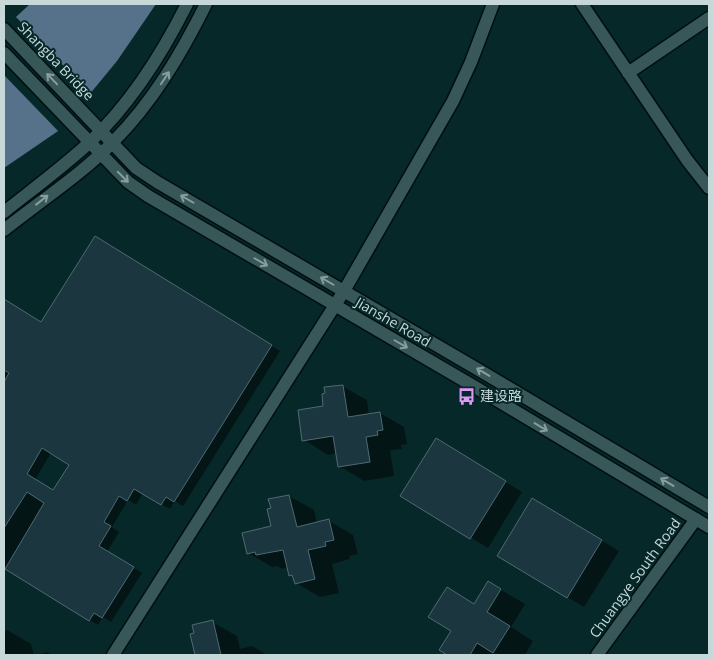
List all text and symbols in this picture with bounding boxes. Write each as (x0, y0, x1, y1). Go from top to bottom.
street label: Shangba Bridge (14, 17, 99, 104)
one-way arrow (160, 71, 170, 85)
one-way arrow (46, 73, 58, 86)
one-way arrow (117, 171, 129, 183)
one-way arrow (181, 194, 195, 204)
one-way arrow (35, 195, 48, 206)
one-way arrow (254, 258, 268, 268)
one-way arrow (321, 276, 335, 286)
street label: Jianshe Road (350, 291, 434, 351)
one-way arrow (394, 340, 408, 350)
one-way arrow (476, 367, 490, 377)
bus stop icon: 建设路 (456, 386, 476, 406)
place label: 建设路 (480, 386, 522, 405)
one-way arrow (534, 422, 548, 432)
one-way arrow (661, 477, 675, 487)
street label: Chuangye South Road (585, 514, 685, 641)

